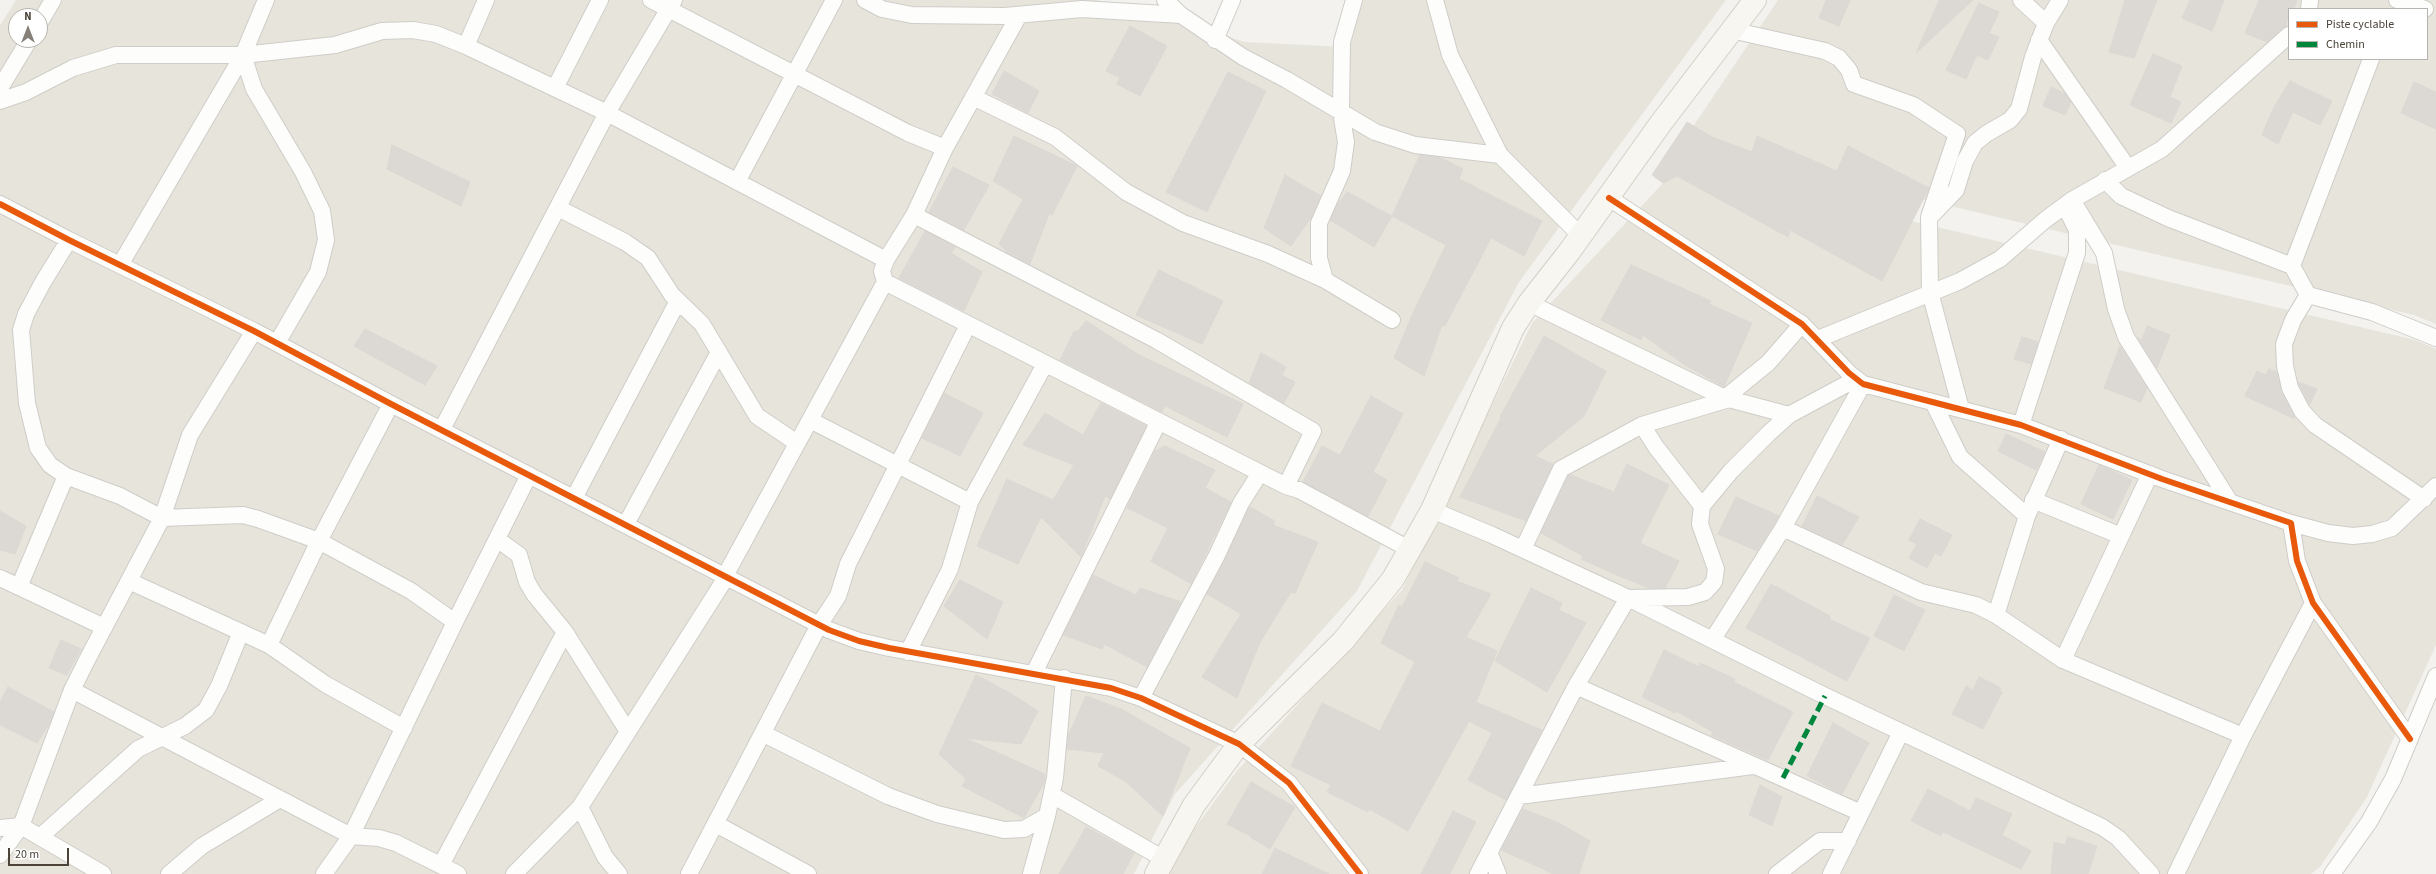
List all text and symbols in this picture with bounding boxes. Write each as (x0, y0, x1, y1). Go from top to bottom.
north arrow (8, 8, 48, 48)
legend (2288, 8, 2428, 60)
text: N (24, 9, 32, 24)
text: Piste cyclable (2326, 16, 2394, 33)
text: Chemin (2326, 36, 2365, 53)
scale bar (10, 840, 71, 866)
text: 20 m (15, 846, 39, 863)

